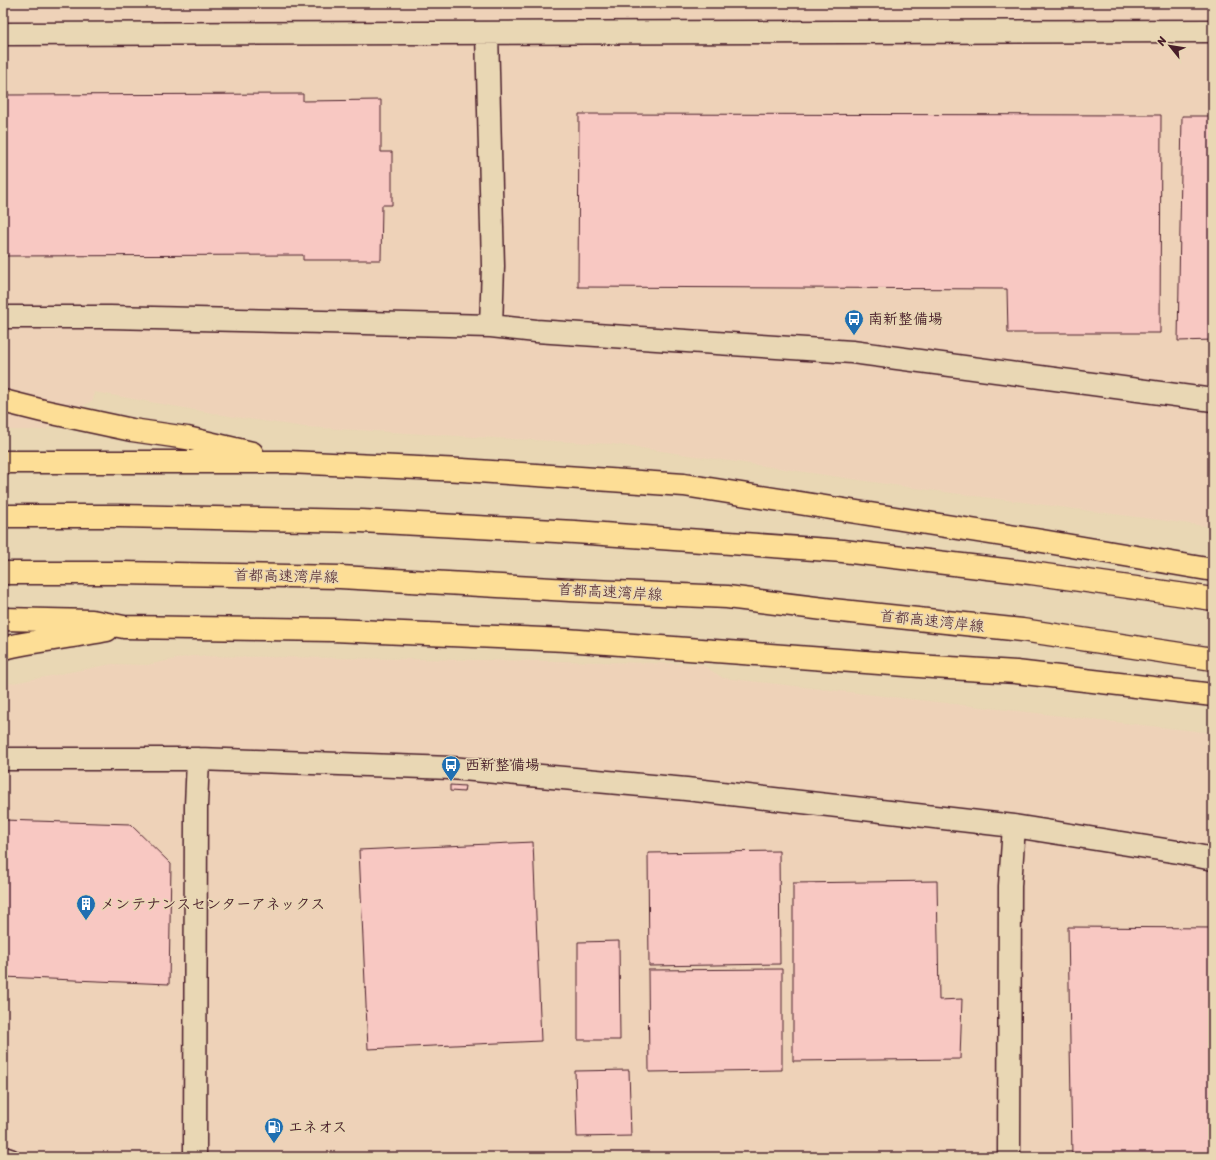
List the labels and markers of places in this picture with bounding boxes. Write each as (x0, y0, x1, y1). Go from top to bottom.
place label: 南新整備場 (868, 306, 943, 332)
bus stop icon: 南新整備場 (843, 308, 865, 336)
place label: 西新整備場 (465, 752, 540, 778)
bus stop icon: 西新整備場 (440, 754, 462, 782)
place label: メンテナンスセンターアネックス (100, 891, 325, 917)
building icon: メンテナンスセンターアネックス (75, 893, 97, 921)
place label: エネオス (288, 1114, 347, 1140)
fuel station icon: エネオス (263, 1116, 285, 1144)

